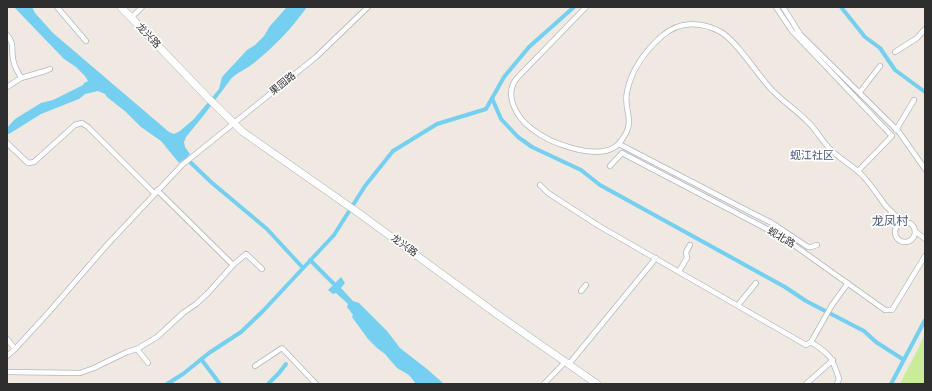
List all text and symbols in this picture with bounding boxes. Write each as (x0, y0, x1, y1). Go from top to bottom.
street label: 龙兴路 (133, 21, 163, 51)
street label: 果园路 (268, 70, 298, 98)
district label: 蚬江社区 (790, 149, 834, 163)
district label: 龙凤村 (872, 215, 908, 229)
street label: 蚬北路 (765, 225, 797, 251)
street label: 龙兴路 (388, 232, 420, 260)

